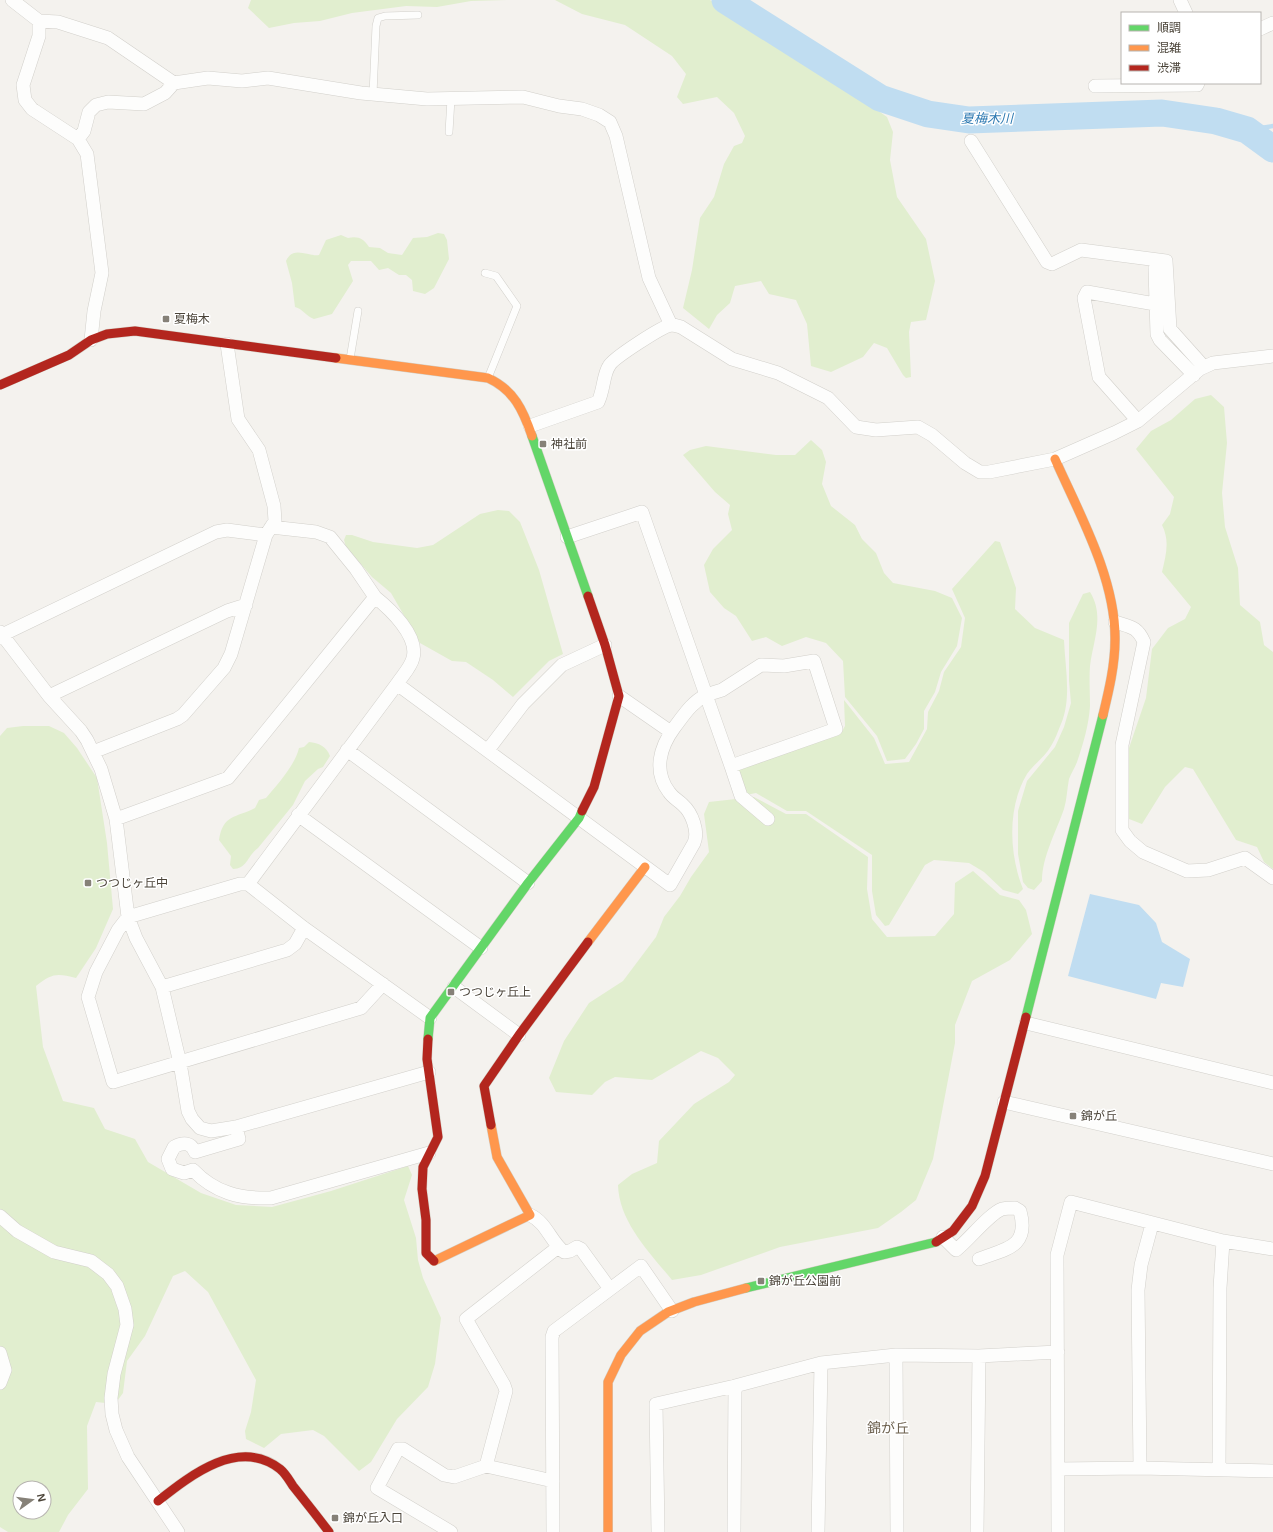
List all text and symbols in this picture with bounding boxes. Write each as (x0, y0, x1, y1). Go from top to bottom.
legend (1121, 12, 1261, 84)
text: 順調 (1157, 21, 1181, 35)
text: 混雑 (1157, 41, 1181, 55)
text: 渋滞 (1157, 61, 1181, 75)
water label: 夏梅木川 (961, 111, 1015, 126)
place label: 夏梅木 (174, 312, 210, 326)
marker: 夏梅木 (161, 314, 171, 324)
place label: 神社前 (551, 437, 587, 451)
marker: 神社前 (538, 439, 548, 449)
place label: つつじヶ丘中 (96, 876, 168, 890)
marker: つつじヶ丘中 (83, 878, 93, 888)
place label: つつじヶ丘上 (459, 985, 531, 999)
marker: つつじヶ丘上 (446, 987, 456, 997)
place label: 錦が丘 (1081, 1109, 1117, 1123)
marker: 錦が丘 (1068, 1111, 1078, 1121)
place label: 錦が丘公園前 (769, 1274, 841, 1288)
marker: 錦が丘公園前 (756, 1276, 766, 1286)
district label: 錦が丘 (867, 1420, 909, 1436)
north arrow (12, 1480, 52, 1520)
text: N (35, 1492, 48, 1503)
place label: 錦が丘入口 (343, 1511, 403, 1525)
marker: 錦が丘入口 (330, 1513, 340, 1523)

